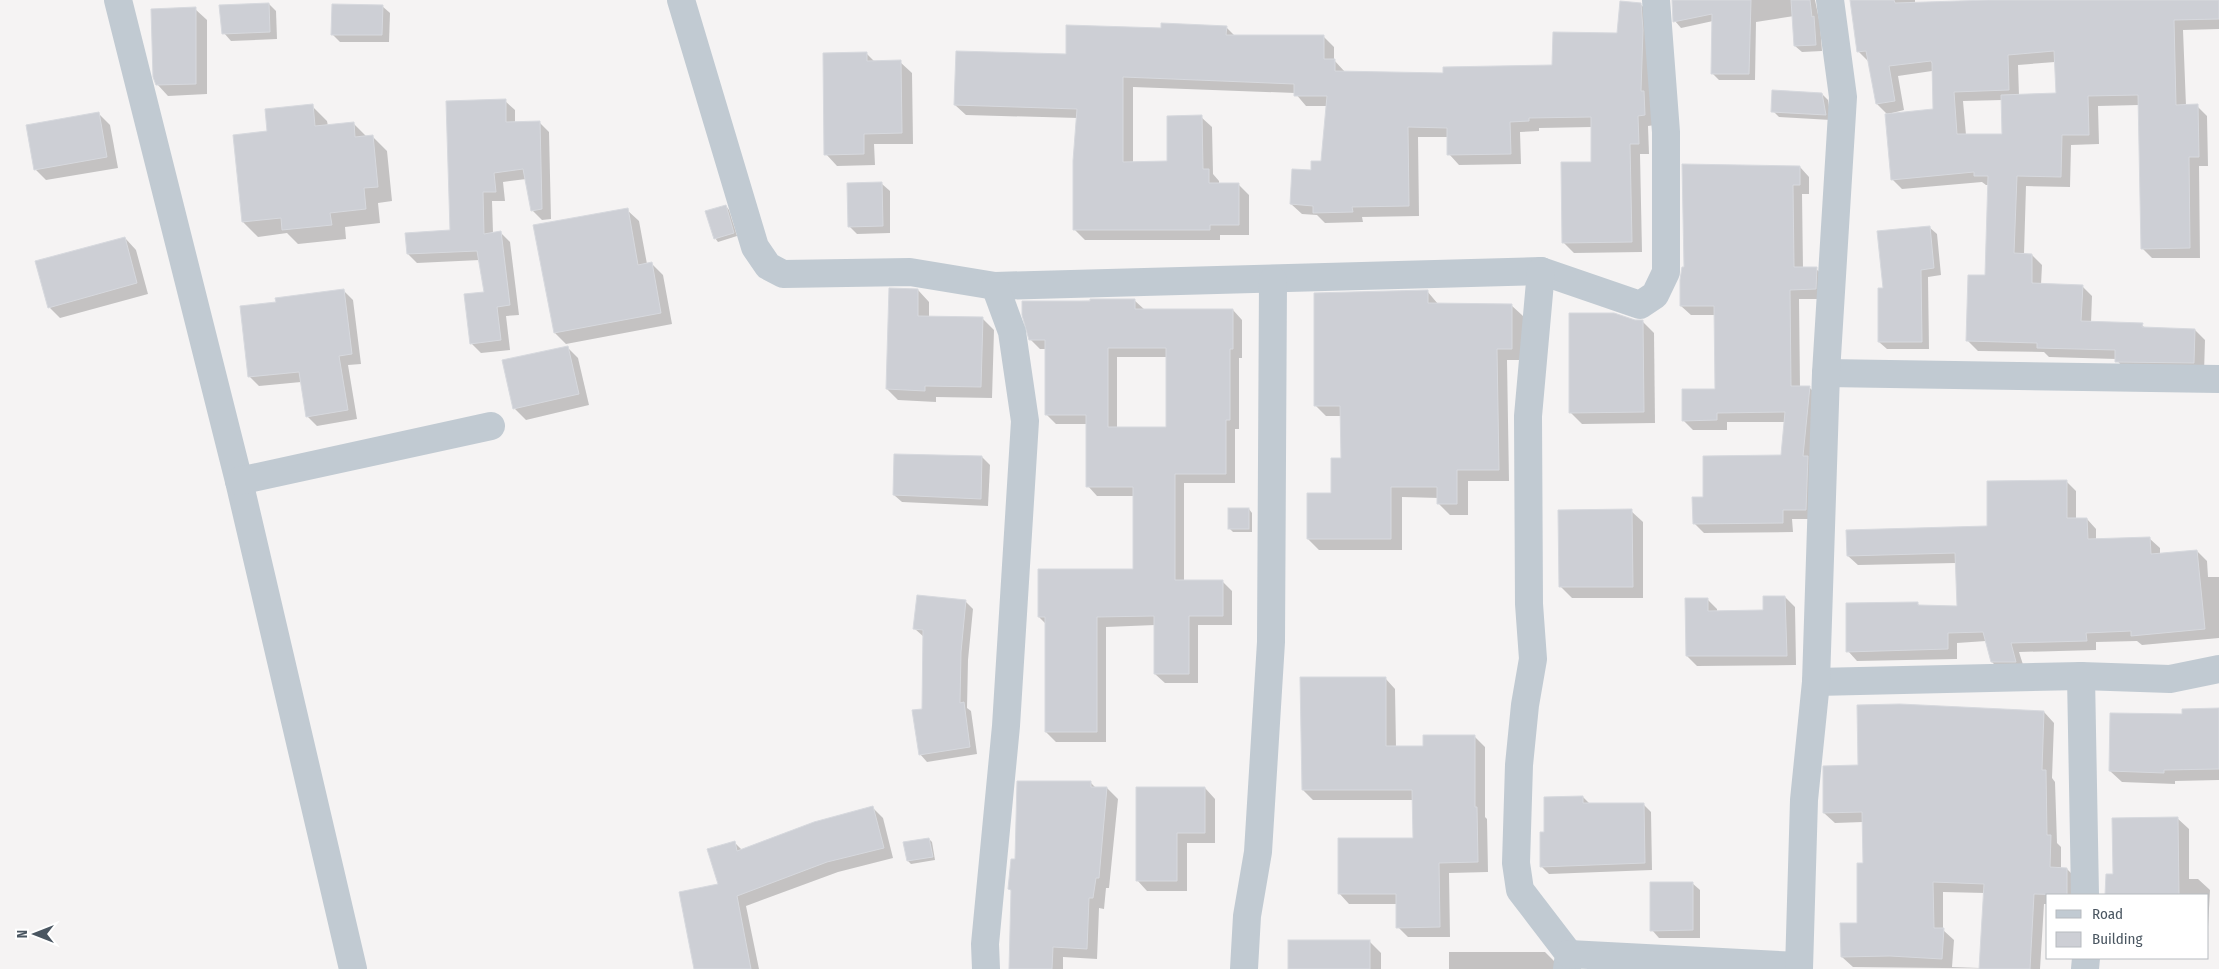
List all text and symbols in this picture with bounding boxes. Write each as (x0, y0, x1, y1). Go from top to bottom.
legend (2046, 894, 2209, 959)
text: Road (2092, 905, 2123, 923)
north arrow (10, 909, 60, 959)
text: N (14, 930, 31, 938)
text: Building (2092, 930, 2143, 948)

